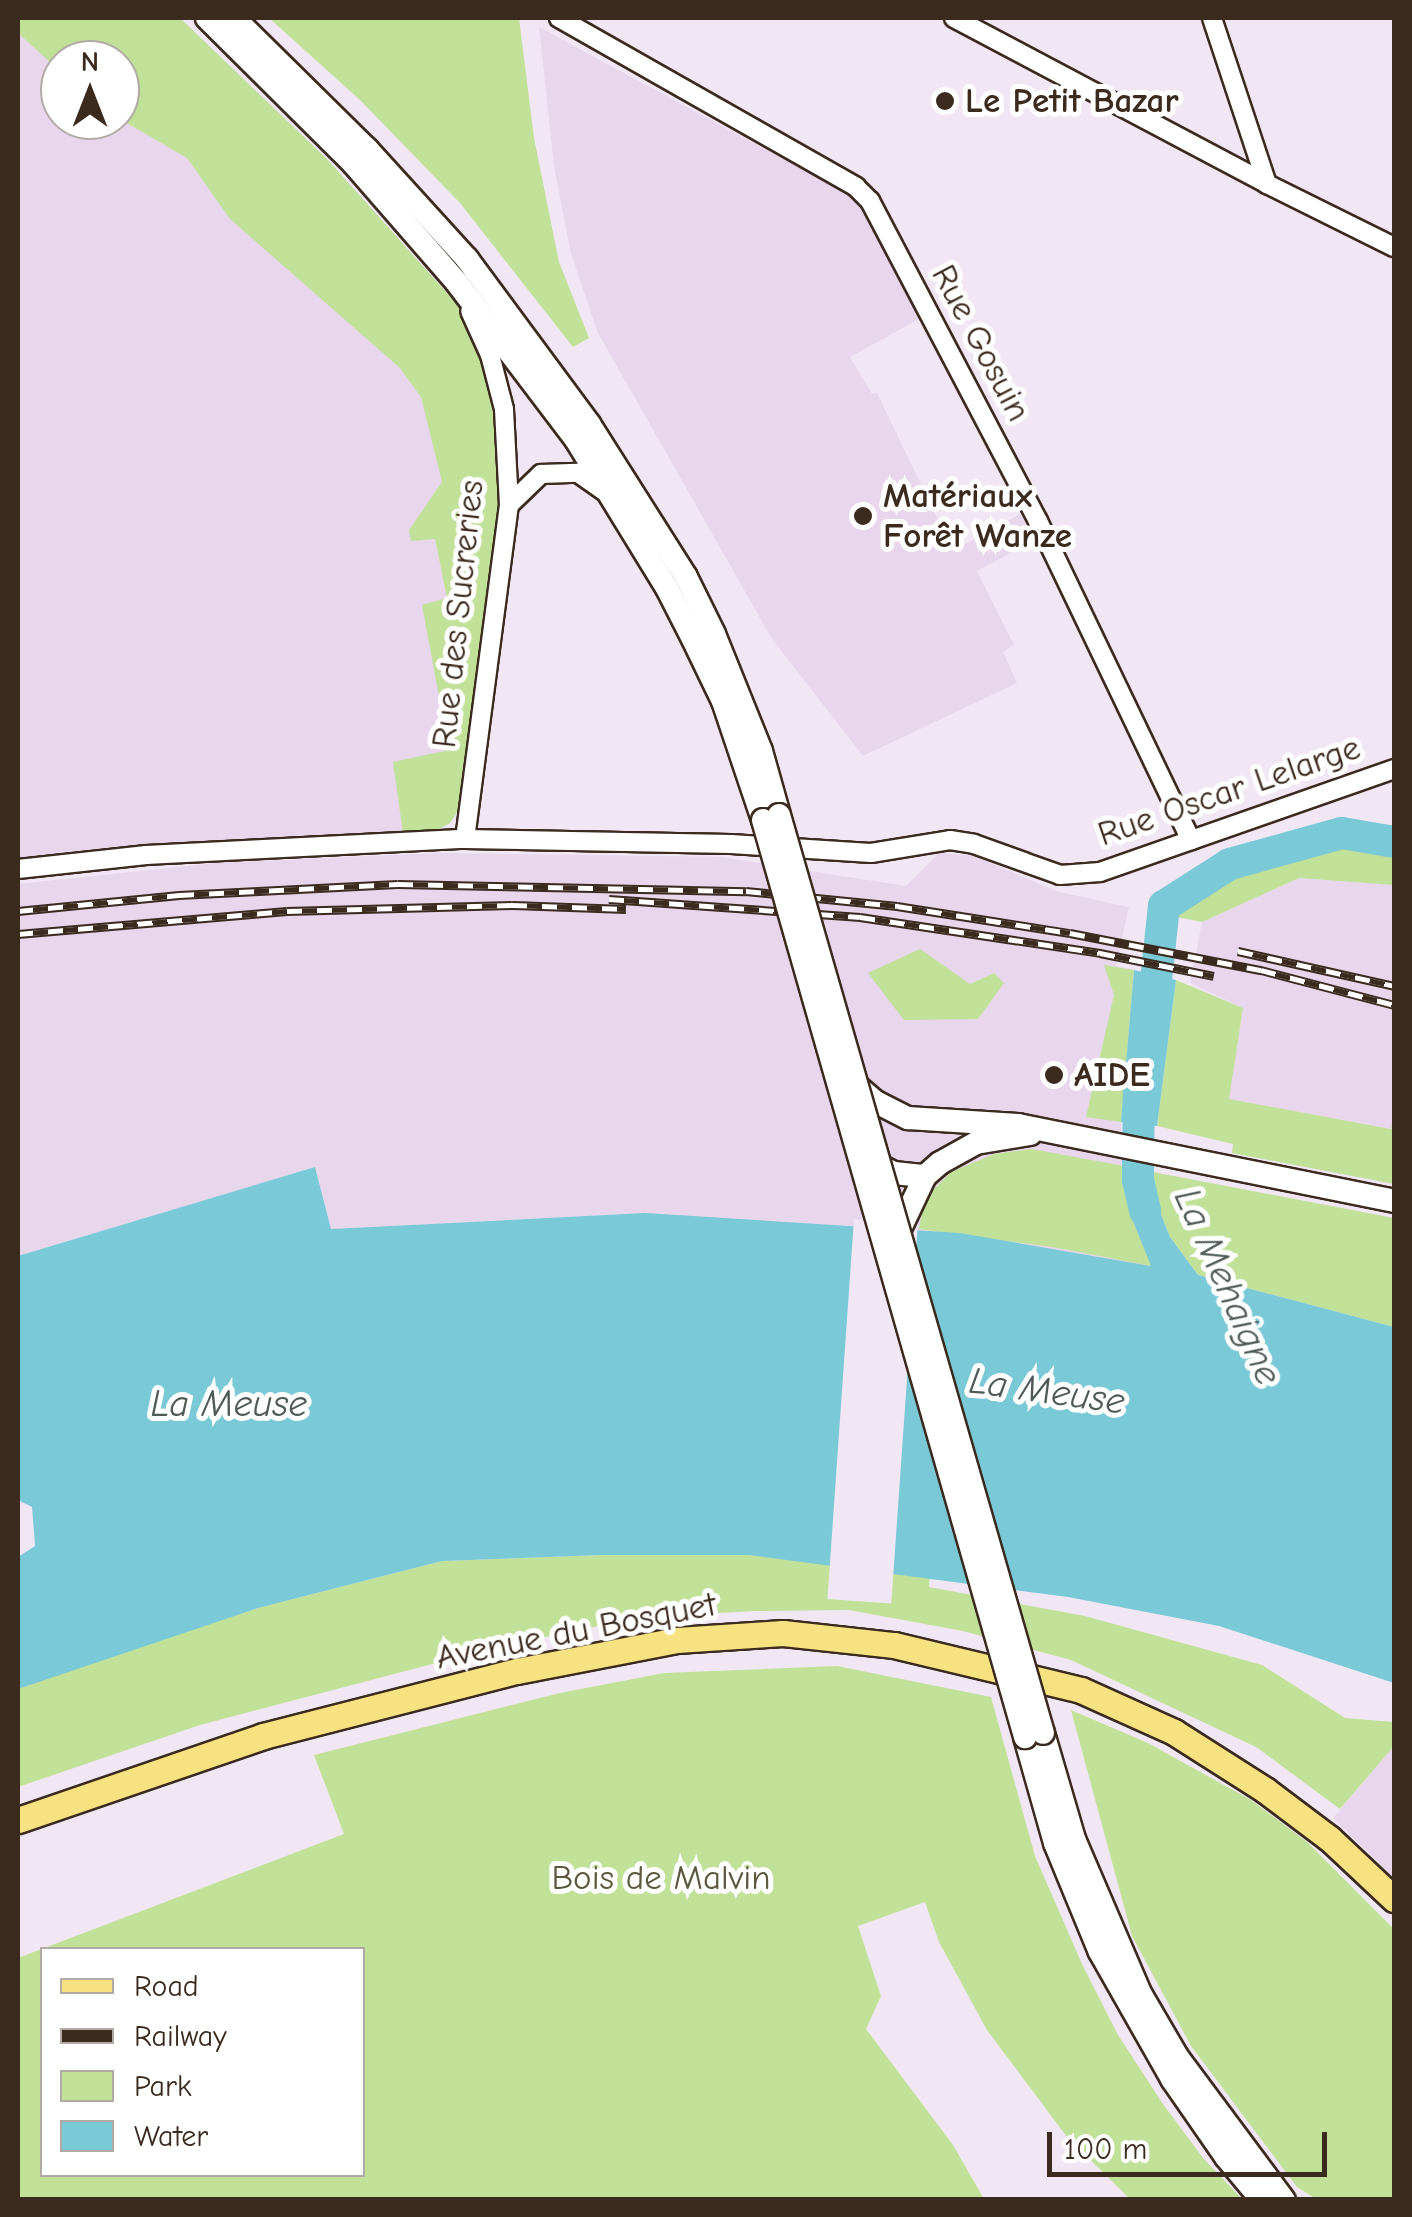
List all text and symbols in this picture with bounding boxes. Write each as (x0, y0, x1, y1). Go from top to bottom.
north arrow (40, 40, 140, 140)
text: N (81, 46, 99, 78)
place label: Le Petit Bazar (965, 80, 1178, 122)
marker: Le Petit Bazar (934, 90, 956, 112)
street label: Rue Gosuin (922, 258, 1040, 428)
place label: Matériaux Forêt Wanze (883, 475, 1072, 557)
street label: Rue des Sucreries (423, 478, 493, 750)
marker: Matériaux Forêt Wanze (852, 505, 874, 527)
street label: Rue Oscar Lelarge (1092, 726, 1366, 856)
place label: AIDE (1074, 1054, 1150, 1096)
marker: AIDE (1043, 1064, 1065, 1086)
water label: La Mehaigne (1163, 1181, 1291, 1393)
water label: La Meuse (966, 1359, 1128, 1425)
water label: La Meuse (151, 1382, 307, 1428)
street label: Avenue du Bosquet (432, 1583, 720, 1679)
park label: Bois de Malvin (551, 1857, 771, 1899)
legend (40, 1947, 365, 2177)
text: Road (134, 1969, 199, 2004)
text: Railway (134, 2019, 227, 2054)
text: Park (134, 2069, 191, 2104)
scale bar (1052, 2112, 1332, 2174)
text: Water (134, 2119, 208, 2154)
text: 100 m (1064, 2132, 1147, 2167)

